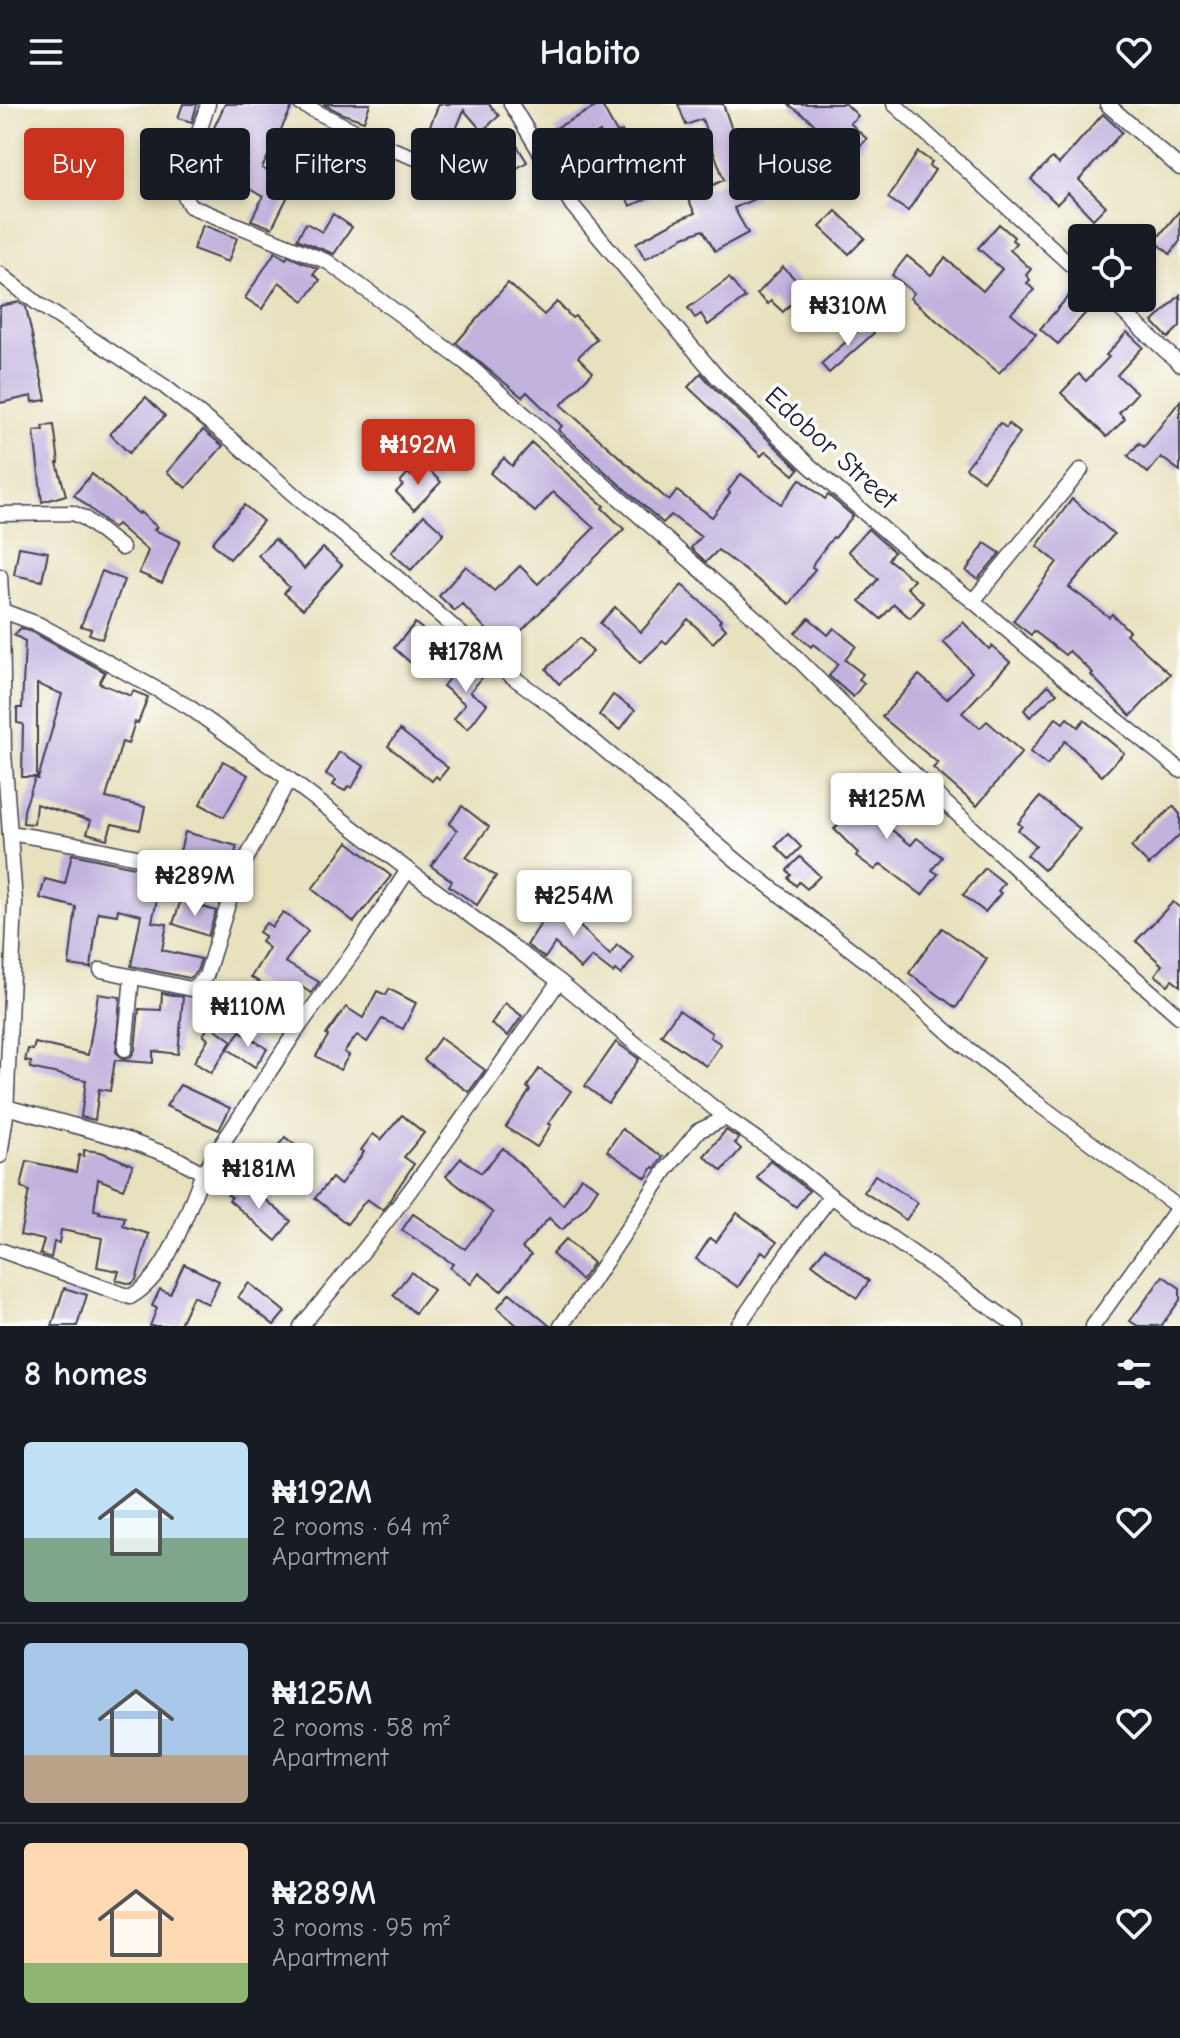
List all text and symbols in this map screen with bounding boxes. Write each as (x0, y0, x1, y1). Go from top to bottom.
icon: menu (24, 30, 68, 74)
icon: heart (1112, 30, 1156, 74)
text: Habito (539, 32, 641, 73)
chip: Buy (24, 128, 124, 200)
chip: Rent (140, 128, 250, 200)
chip: Filters (266, 128, 395, 200)
chip: New (411, 128, 516, 200)
chip: Apartment (532, 128, 713, 200)
chip: House (729, 128, 860, 200)
map controls (1068, 224, 1156, 312)
button: locate (1068, 224, 1156, 312)
pin: ₦310M (792, 280, 904, 348)
text: ₦310M (809, 291, 887, 321)
street label: Edobor Street (759, 380, 905, 516)
pin: ₦192M (362, 419, 474, 487)
text: ₦192M (380, 430, 456, 460)
pin: ₦178M (410, 626, 522, 694)
text: ₦178M (429, 637, 503, 667)
pin: ₦125M (831, 773, 943, 841)
text: ₦125M (849, 784, 925, 814)
pin: ₦289M (139, 850, 251, 918)
text: ₦289M (155, 861, 235, 891)
pin: ₦254M (518, 870, 630, 938)
text: ₦254M (535, 881, 613, 911)
pin: ₦110M (192, 981, 304, 1049)
text: ₦110M (210, 992, 286, 1022)
pin: ₦181M (203, 1143, 315, 1211)
text: ₦181M (222, 1154, 296, 1184)
icon: filters (1112, 1352, 1156, 1396)
text: 8 homes (24, 1354, 147, 1394)
text: ₦192M (272, 1472, 372, 1512)
icon: home (88, 1474, 184, 1570)
icon: heart (1112, 1500, 1156, 1544)
text: 2 rooms · 64 m² (272, 1512, 449, 1542)
text: Apartment (272, 1542, 388, 1572)
text: ₦125M (272, 1673, 372, 1713)
icon: home (88, 1675, 184, 1771)
icon: heart (1112, 1701, 1156, 1745)
text: 2 rooms · 58 m² (272, 1713, 450, 1743)
text: Apartment (272, 1743, 388, 1773)
text: ₦289M (272, 1873, 376, 1913)
icon: home (88, 1875, 184, 1971)
icon: heart (1112, 1901, 1156, 1945)
text: 3 rooms · 95 m² (272, 1913, 450, 1943)
text: Apartment (272, 1943, 388, 1973)

